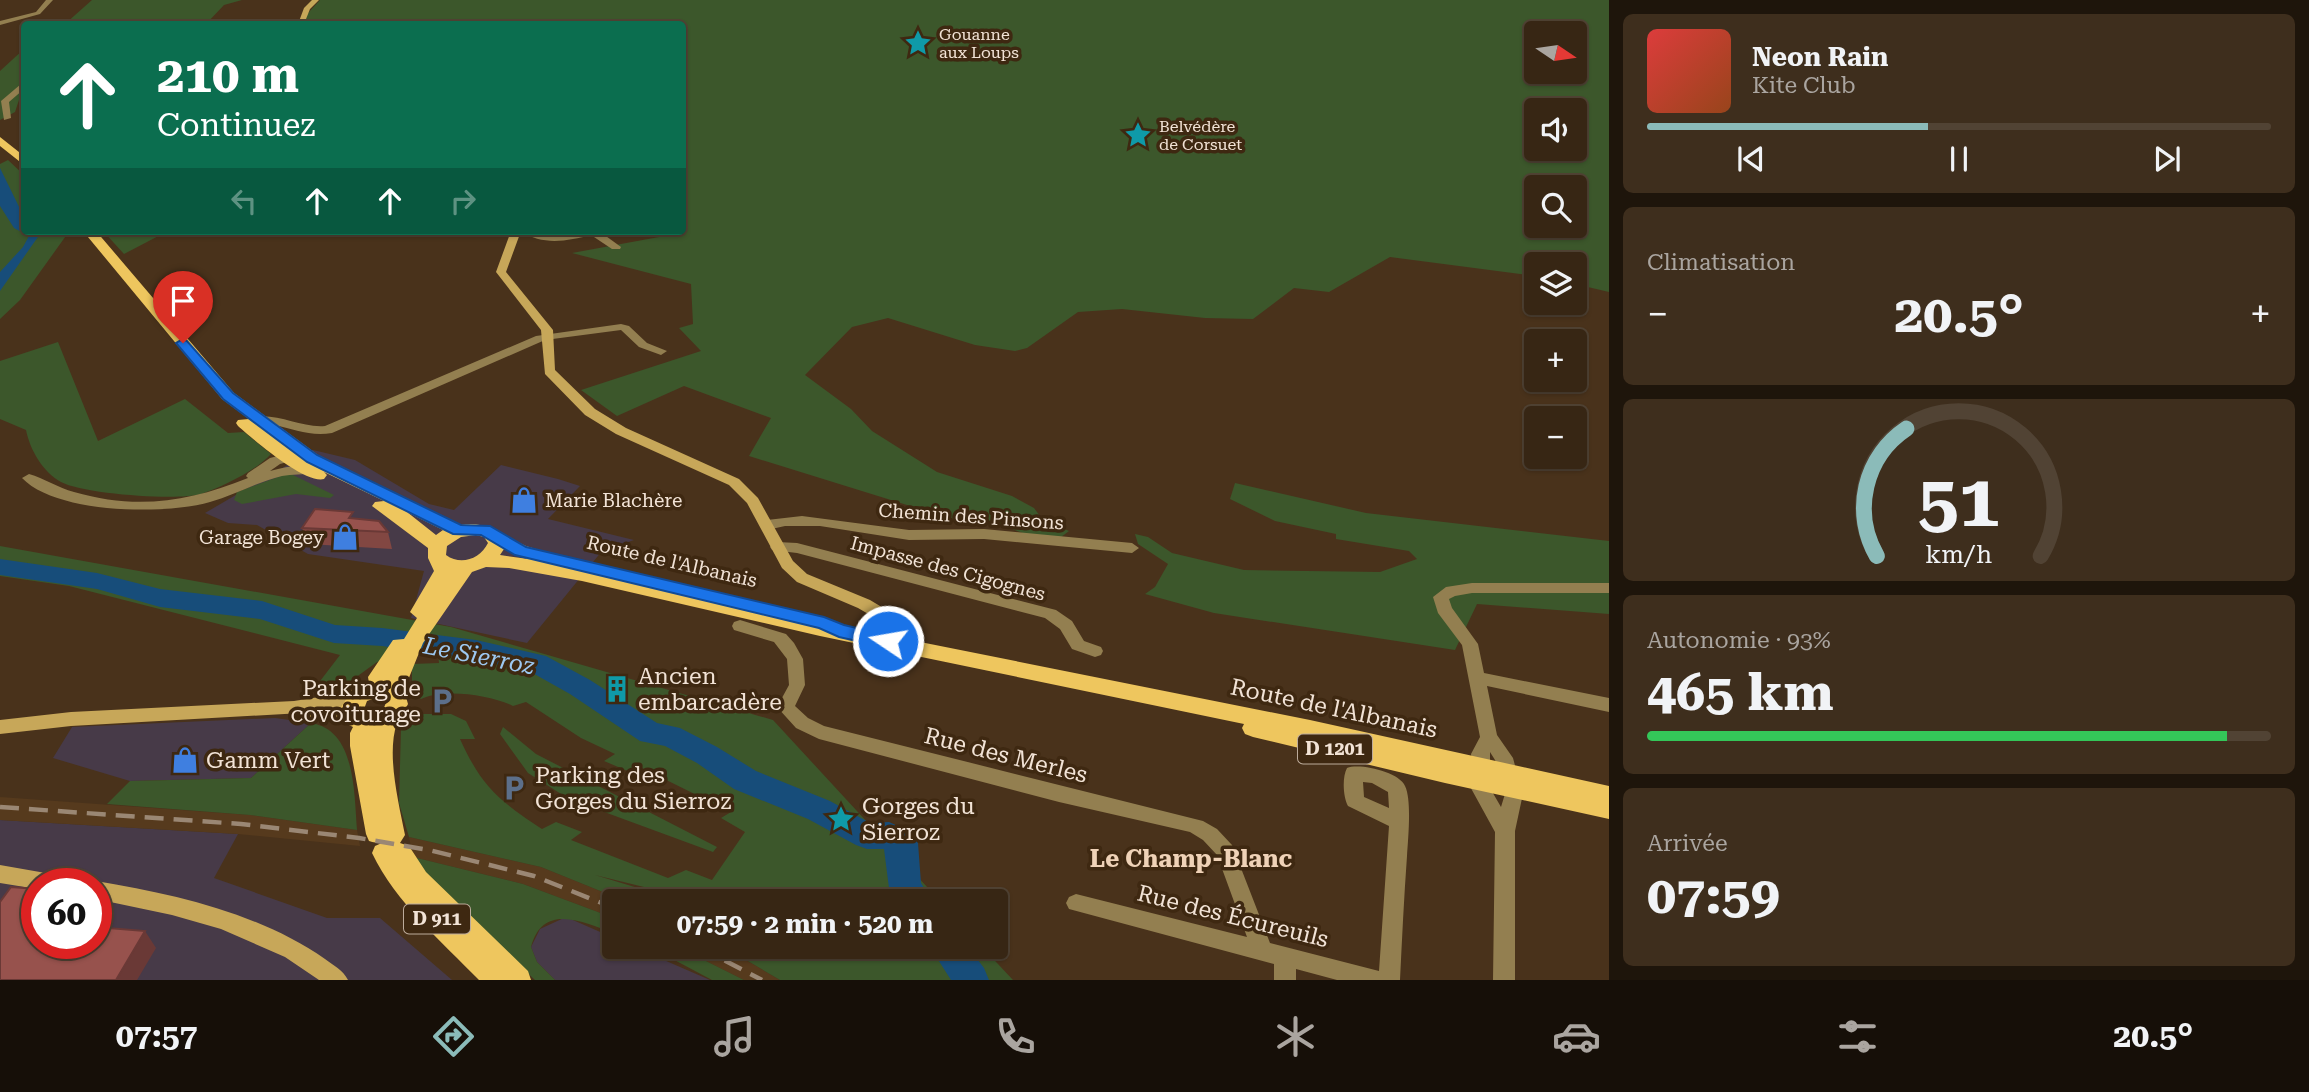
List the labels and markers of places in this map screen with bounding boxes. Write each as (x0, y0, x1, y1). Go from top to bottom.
place label: Gouanne aux Loups (939, 25, 1019, 62)
place icon: Gouanne aux Loups (903, 28, 933, 58)
place label: Belvédère de Corsuet (1159, 117, 1242, 154)
place icon: Belvédère de Corsuet (1123, 120, 1153, 150)
pin (153, 271, 213, 343)
shop icon: Marie Blachère (509, 485, 539, 515)
place label: Marie Blachère (545, 489, 682, 512)
shop icon: Garage Bogey (330, 522, 360, 552)
place label: Garage Bogey (199, 526, 325, 549)
place label: Ancien embarcadère (638, 663, 782, 716)
building icon: Ancien embarcadère (602, 674, 632, 704)
place label: Parking de covoiturage (290, 675, 421, 728)
parking icon: Parking de covoiturage (427, 686, 457, 716)
shop icon: Gamm Vert (170, 745, 200, 775)
place label: Gamm Vert (206, 747, 331, 774)
place label: Parking des Gorges du Sierroz (535, 762, 731, 815)
parking icon: Parking des Gorges du Sierroz (499, 773, 529, 803)
place label: Gorges du Sierroz (862, 793, 975, 846)
place icon: Gorges du Sierroz (826, 804, 856, 834)

